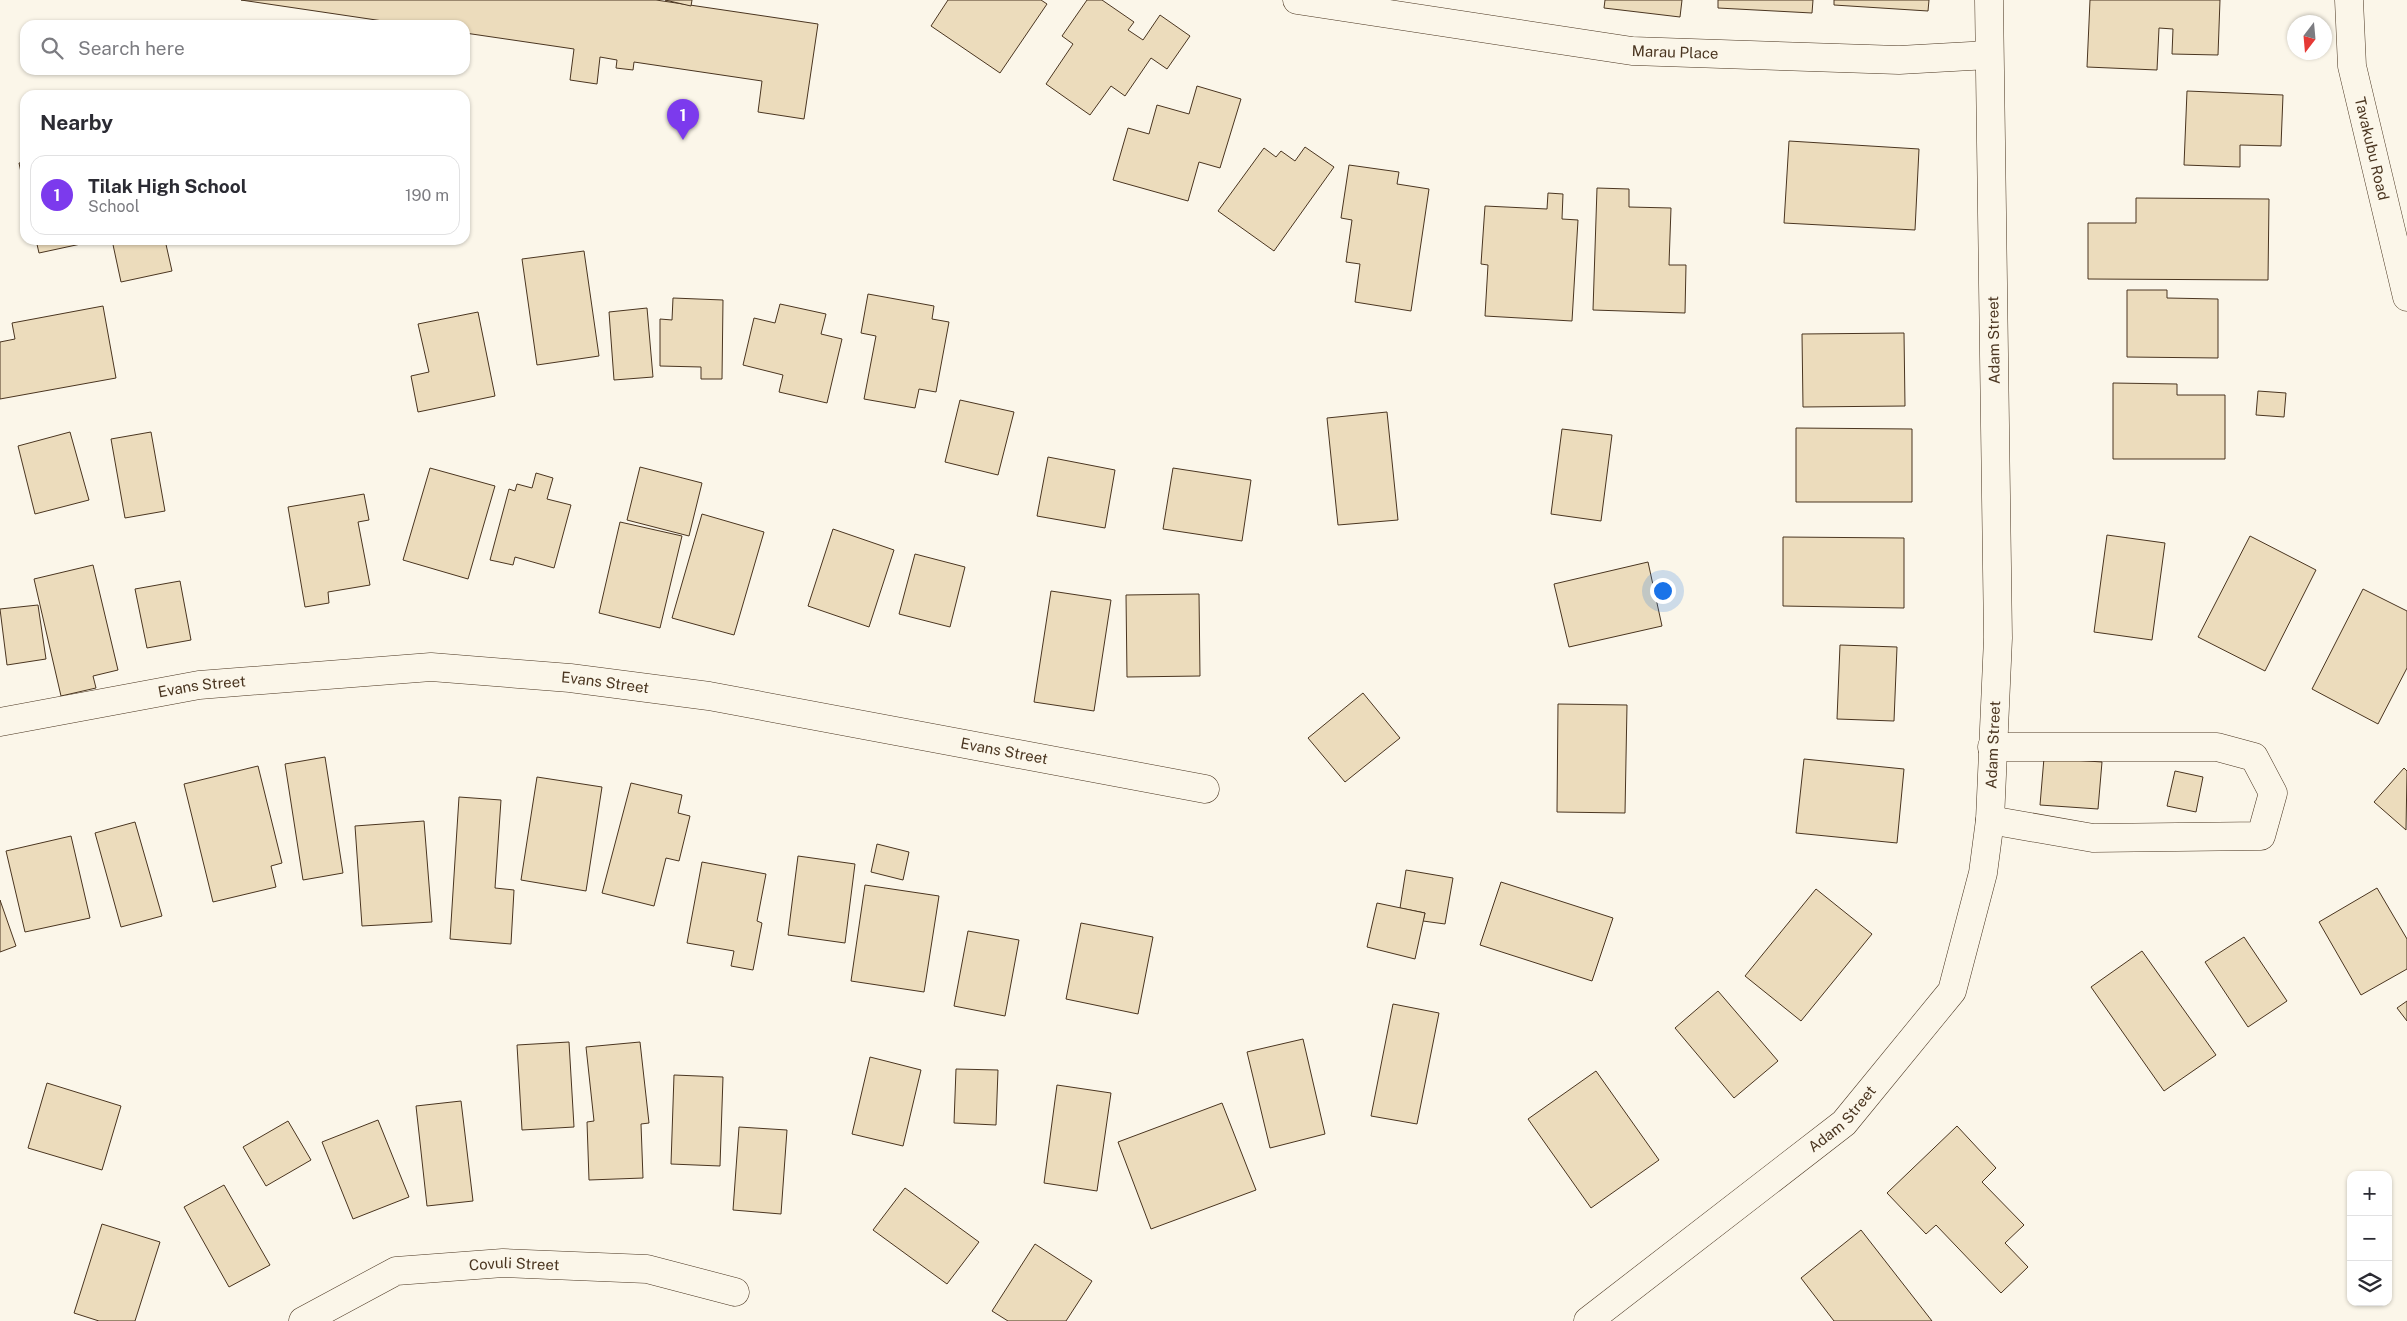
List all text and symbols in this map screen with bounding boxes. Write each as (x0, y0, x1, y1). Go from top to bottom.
north arrow (2287, 15, 2332, 60)
search box (20, 20, 470, 75)
icon: search (38, 34, 66, 62)
text: Search here (78, 37, 185, 59)
street label: Marau Place (1631, 42, 1719, 62)
street label: Tavakubu Road (2352, 95, 2393, 202)
pin: 1 (667, 99, 699, 140)
text: Nearby (40, 110, 113, 135)
text: Tilak High School (88, 175, 247, 197)
text: 1 (54, 186, 60, 205)
text: 190 m (405, 186, 449, 205)
text: School (88, 197, 139, 216)
street label: Adam Street (1984, 296, 2003, 384)
your location (1650, 578, 1676, 604)
street label: Evans Street (561, 668, 650, 696)
street label: Evans Street (156, 672, 246, 700)
street label: Adam Street (1982, 700, 2003, 789)
street label: Evans Street (959, 734, 1049, 767)
street label: Adam Street (1805, 1082, 1879, 1155)
map controls (2347, 1171, 2392, 1306)
button: + (2347, 1171, 2392, 1216)
button: − (2347, 1216, 2392, 1261)
street label: Covuli Street (468, 1254, 560, 1274)
button: layers (2347, 1261, 2392, 1306)

